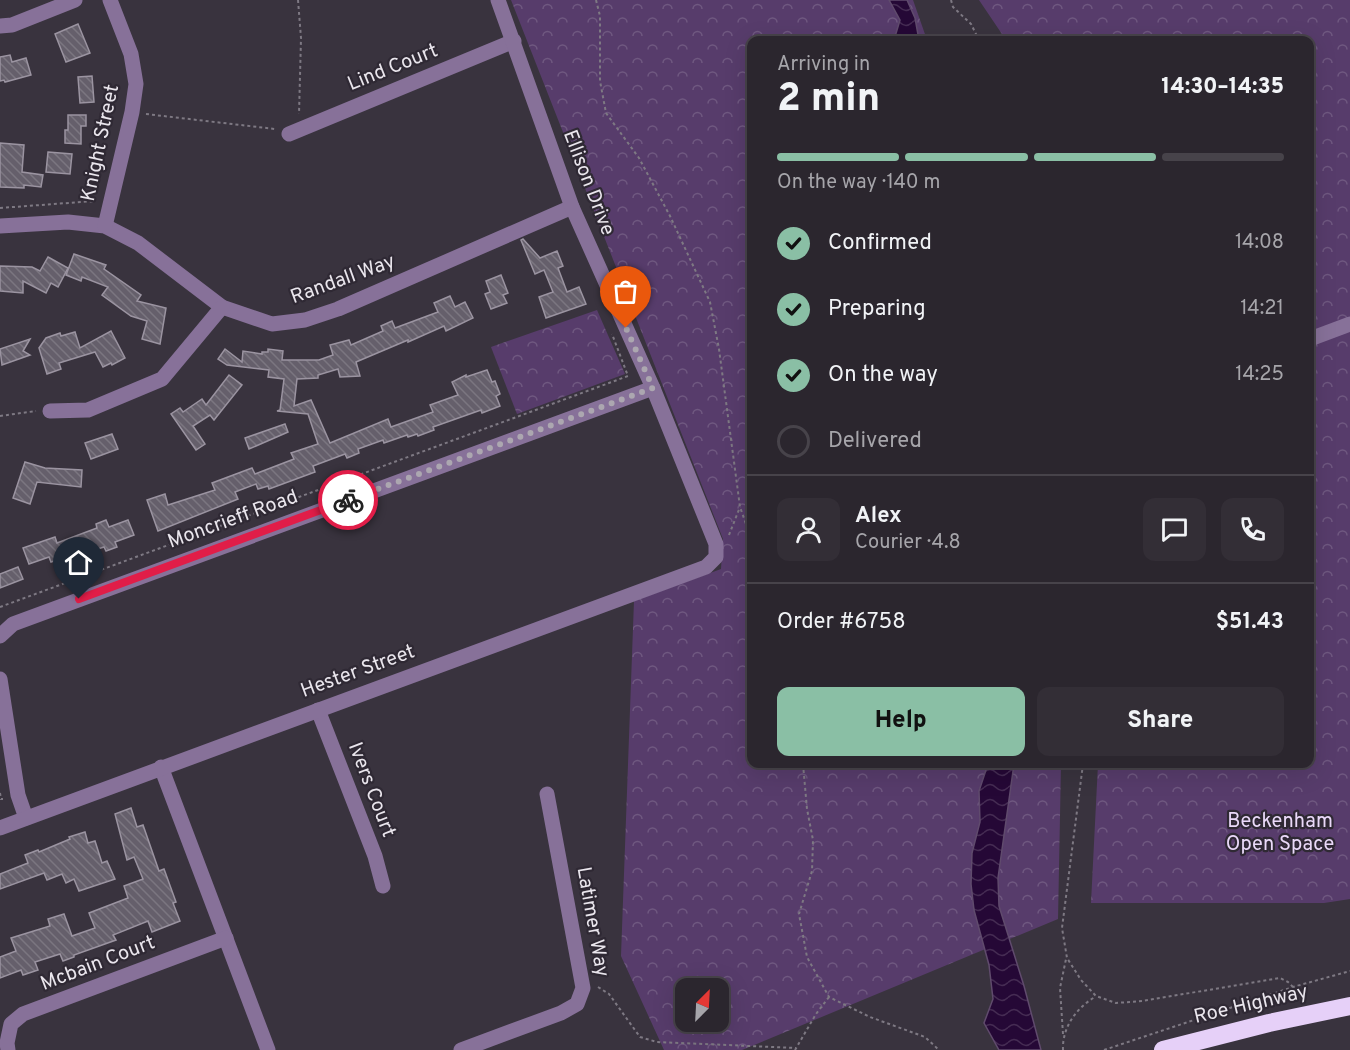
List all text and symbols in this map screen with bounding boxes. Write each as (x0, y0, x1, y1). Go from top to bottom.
street label: Lind Court (344, 38, 442, 98)
text: Arriving in (777, 52, 870, 78)
text: 14:30–14:35 (1161, 74, 1284, 101)
text: 2 min (777, 76, 880, 125)
street label: Knight Street (76, 82, 126, 204)
street label: Ellison Drive (556, 126, 620, 240)
text: On the way · 140 m (777, 170, 940, 196)
icon: check (777, 227, 810, 260)
text: Confirmed (828, 230, 932, 257)
text: 14:08 (1235, 230, 1284, 256)
street label: Randall Way (287, 249, 399, 311)
pin (600, 266, 651, 328)
icon: bag (609, 275, 642, 308)
icon: check (777, 293, 810, 326)
text: Preparing (828, 296, 926, 323)
text: 14:21 (1240, 296, 1284, 322)
icon: check (777, 359, 810, 392)
text: On the way (828, 362, 938, 389)
text: 14:25 (1235, 362, 1284, 388)
text: Delivered (828, 428, 922, 455)
courier (318, 470, 378, 530)
street label: Moncrieff Road (164, 484, 302, 556)
icon: bike (332, 484, 365, 517)
button: person (777, 498, 840, 561)
button: chat (1143, 498, 1206, 561)
button: phone (1221, 498, 1284, 561)
text: Alex (855, 503, 902, 530)
text: Courier · 4.8 (855, 530, 961, 556)
pin (53, 537, 104, 599)
icon: home (62, 546, 95, 579)
text: Order #6758 (777, 609, 906, 636)
text: $51.43 (1216, 609, 1284, 636)
street label: Hester Street (297, 639, 419, 705)
button: Help (777, 687, 1025, 756)
button: Share (1037, 687, 1284, 756)
street label: Ivers Court (341, 739, 401, 841)
park label: Beckenham Open Space (1226, 809, 1334, 858)
street label: Latimer Way (570, 865, 614, 979)
street label: Mcbain Court (37, 930, 159, 998)
north arrow (675, 978, 729, 1032)
map controls (675, 978, 729, 1032)
street label: Roe Highway (1191, 979, 1311, 1031)

